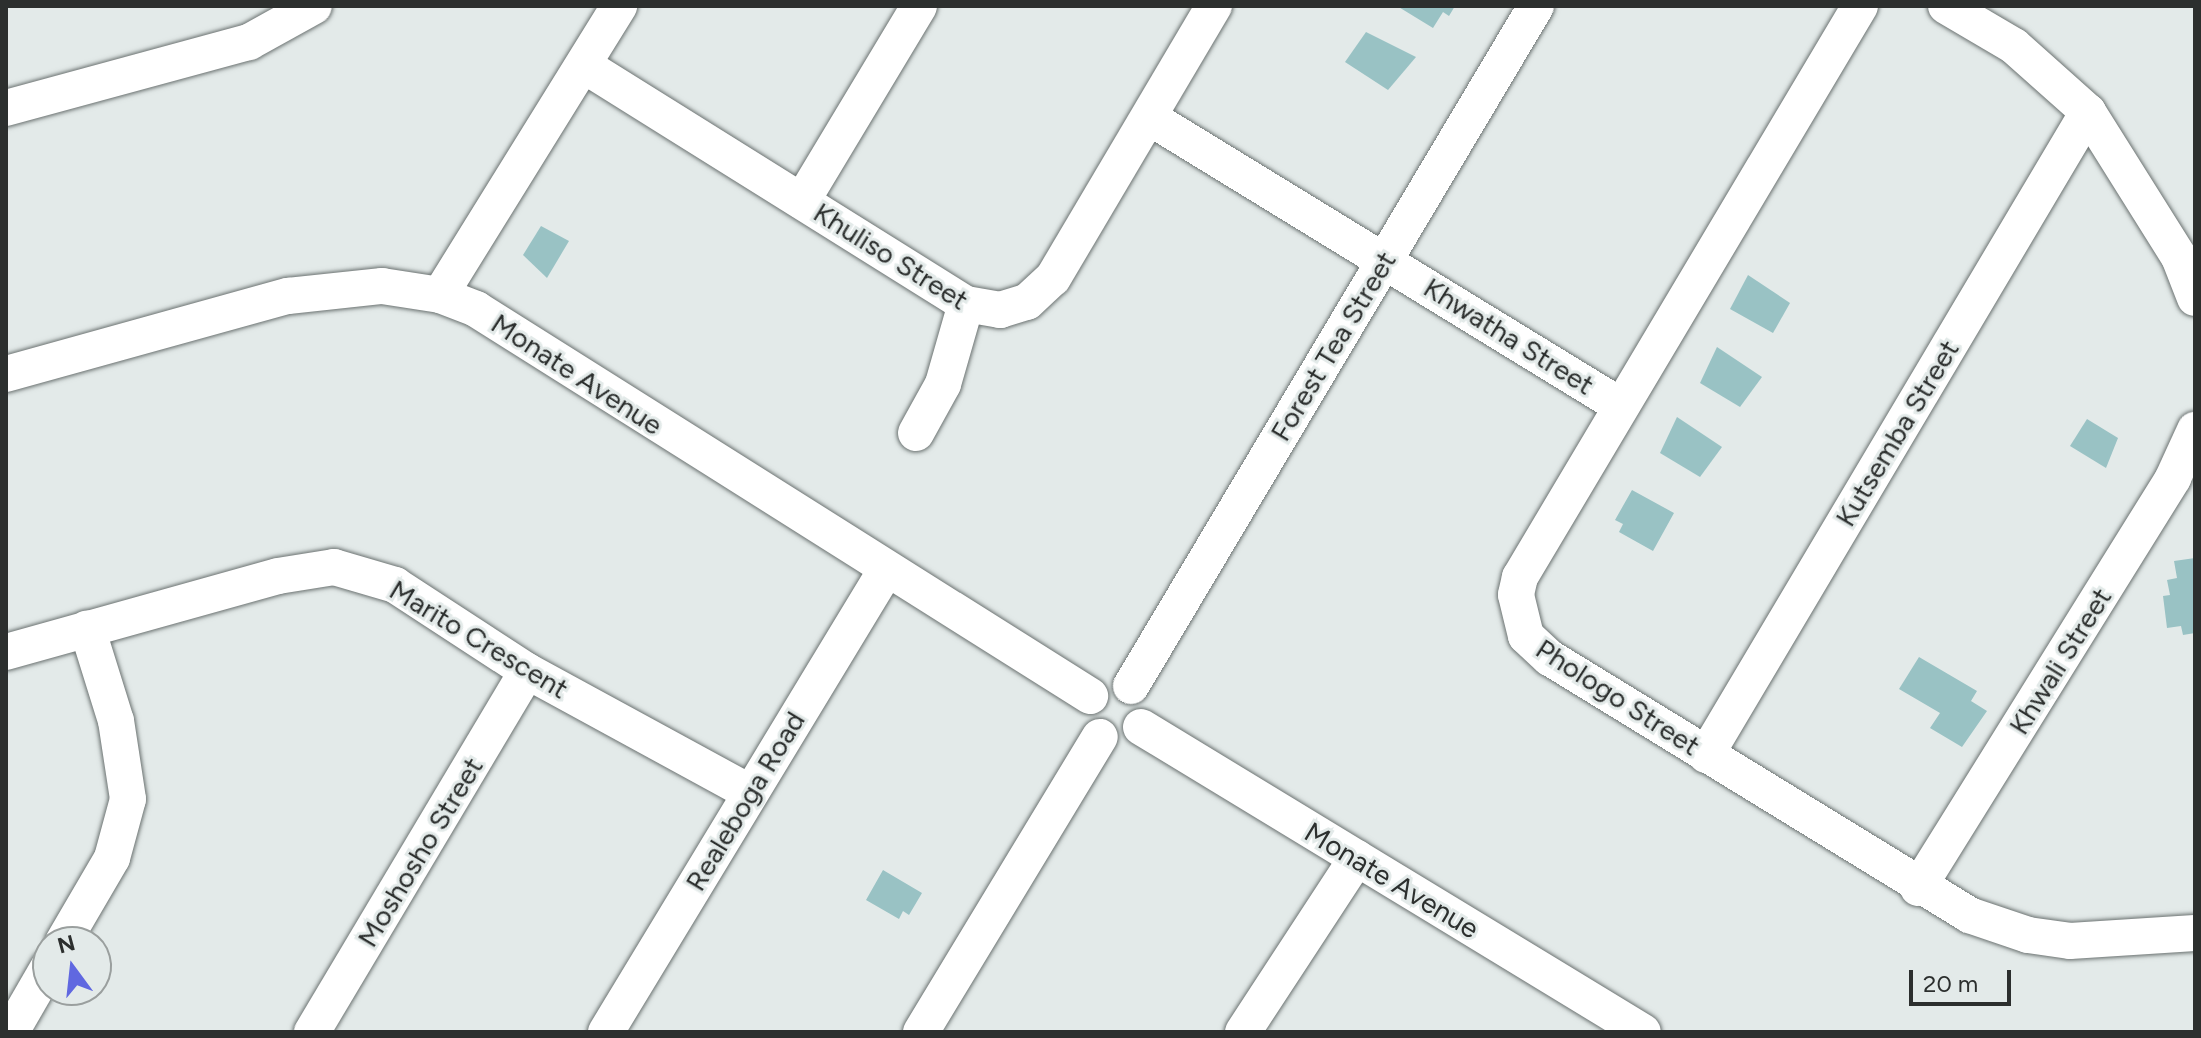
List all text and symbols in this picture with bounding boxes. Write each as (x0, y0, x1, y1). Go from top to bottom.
street label: Khuliso Street (808, 195, 974, 317)
street label: Forest Tea Street (1263, 245, 1403, 447)
street label: Khwatha Street (1418, 270, 1600, 402)
street label: Monate Avenue (485, 306, 669, 442)
street label: Kutsemba Street (1828, 334, 1966, 532)
street label: Marito Crescent (384, 573, 574, 705)
street label: Khwali Street (2002, 582, 2118, 740)
street label: Phologo Street (1530, 632, 1706, 762)
street label: Realeboga Road (678, 705, 812, 897)
street label: Moshosho Street (350, 751, 490, 953)
street label: Monate Avenue (1299, 815, 1485, 945)
north arrow (32, 926, 112, 1006)
text: N (54, 929, 78, 960)
scale bar (1913, 954, 2015, 1004)
text: 20 m (1923, 969, 1978, 998)

